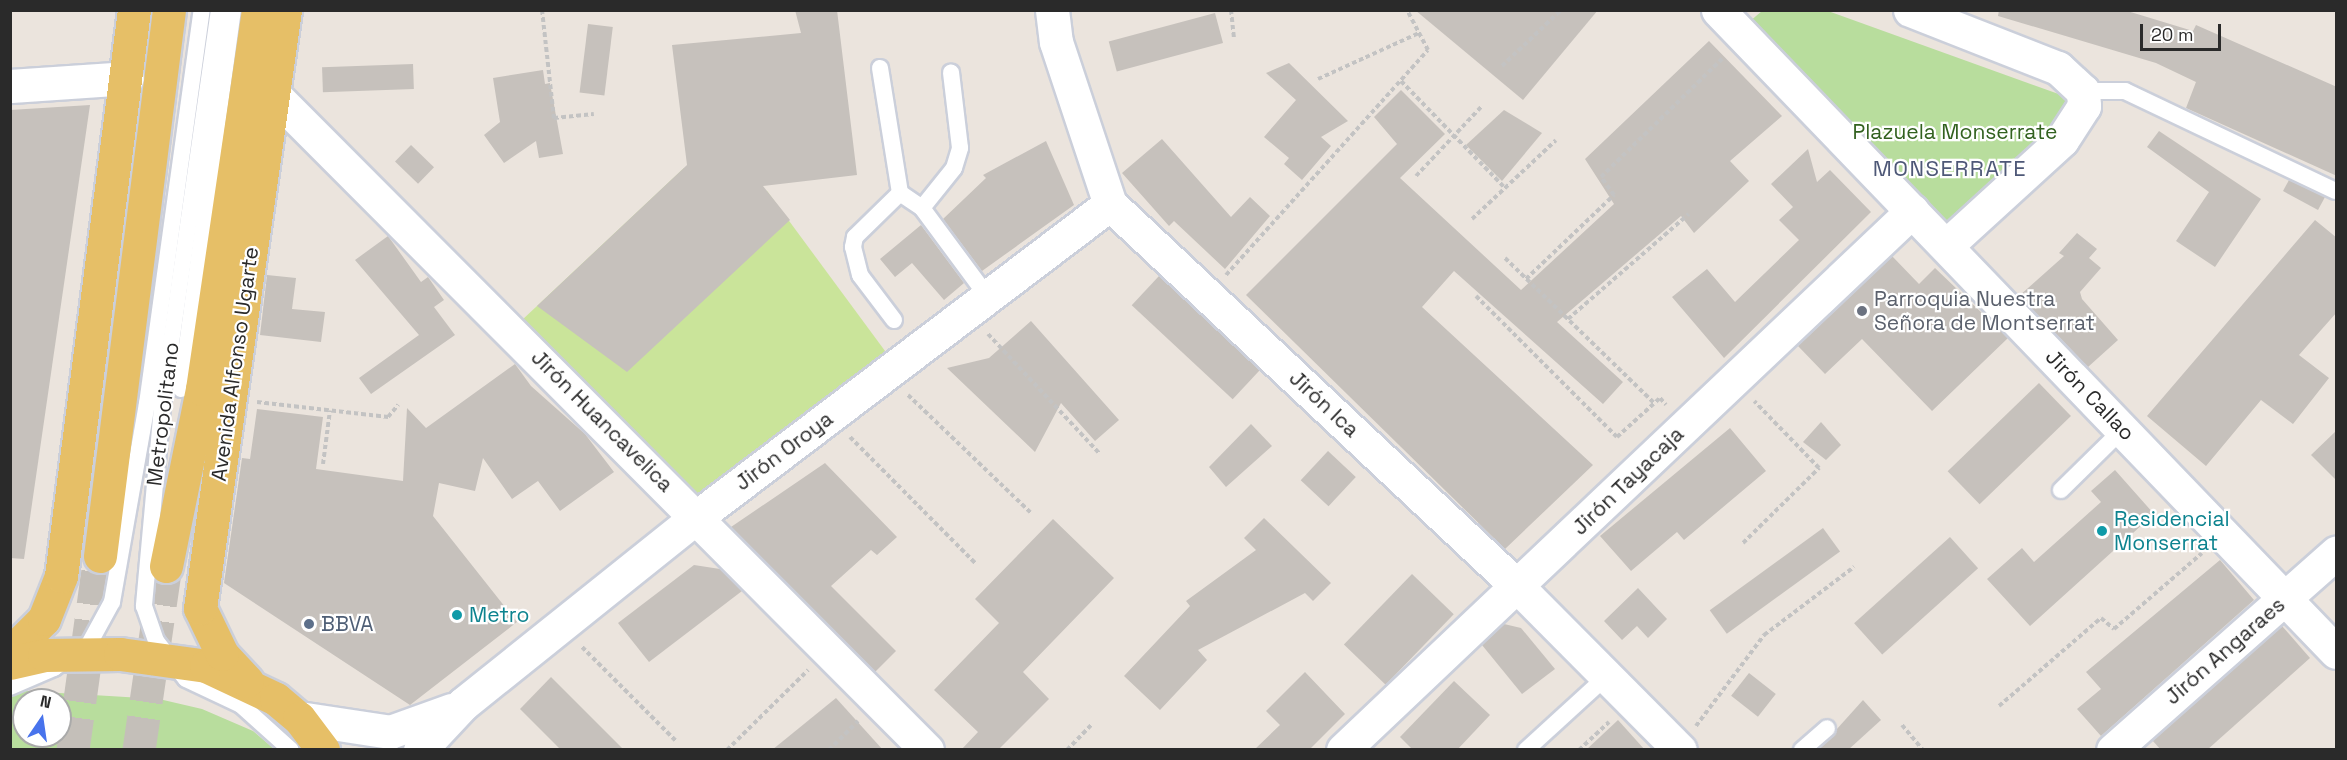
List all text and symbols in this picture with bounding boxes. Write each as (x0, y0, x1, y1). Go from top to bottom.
scale bar (2143, 12, 2224, 50)
text: 20 m (2151, 23, 2194, 46)
park label: Plazuela Monserrate (1853, 119, 2057, 145)
district label: MONSERRATE (1873, 156, 2027, 182)
street label: Avenida Alfonso Ugarte (206, 245, 264, 483)
place label: Parroquia Nuestra Señora de Montserrat (1874, 286, 2095, 336)
marker: Parroquia Nuestra Señora de Montserrat (1855, 304, 1869, 318)
street label: Metropolitano (142, 341, 184, 487)
street label: Jirón Callao (2040, 344, 2140, 446)
street label: Jirón Huancavelica (526, 345, 678, 497)
street label: Jirón Ica (1284, 365, 1364, 443)
street label: Jirón Oroya (730, 406, 838, 496)
street label: Jirón Tayacaja (1567, 421, 1689, 541)
place label: Residencial Monserrat (2114, 506, 2230, 556)
marker: Residencial Monserrat (2095, 524, 2109, 538)
street label: Jirón Angaraes (2160, 592, 2290, 710)
place label: Metro (469, 602, 529, 628)
marker: Metro (450, 608, 464, 622)
place label: BBVA (321, 611, 374, 637)
marker: BBVA (302, 617, 316, 631)
north arrow (12, 688, 72, 748)
text: N (38, 690, 53, 713)

